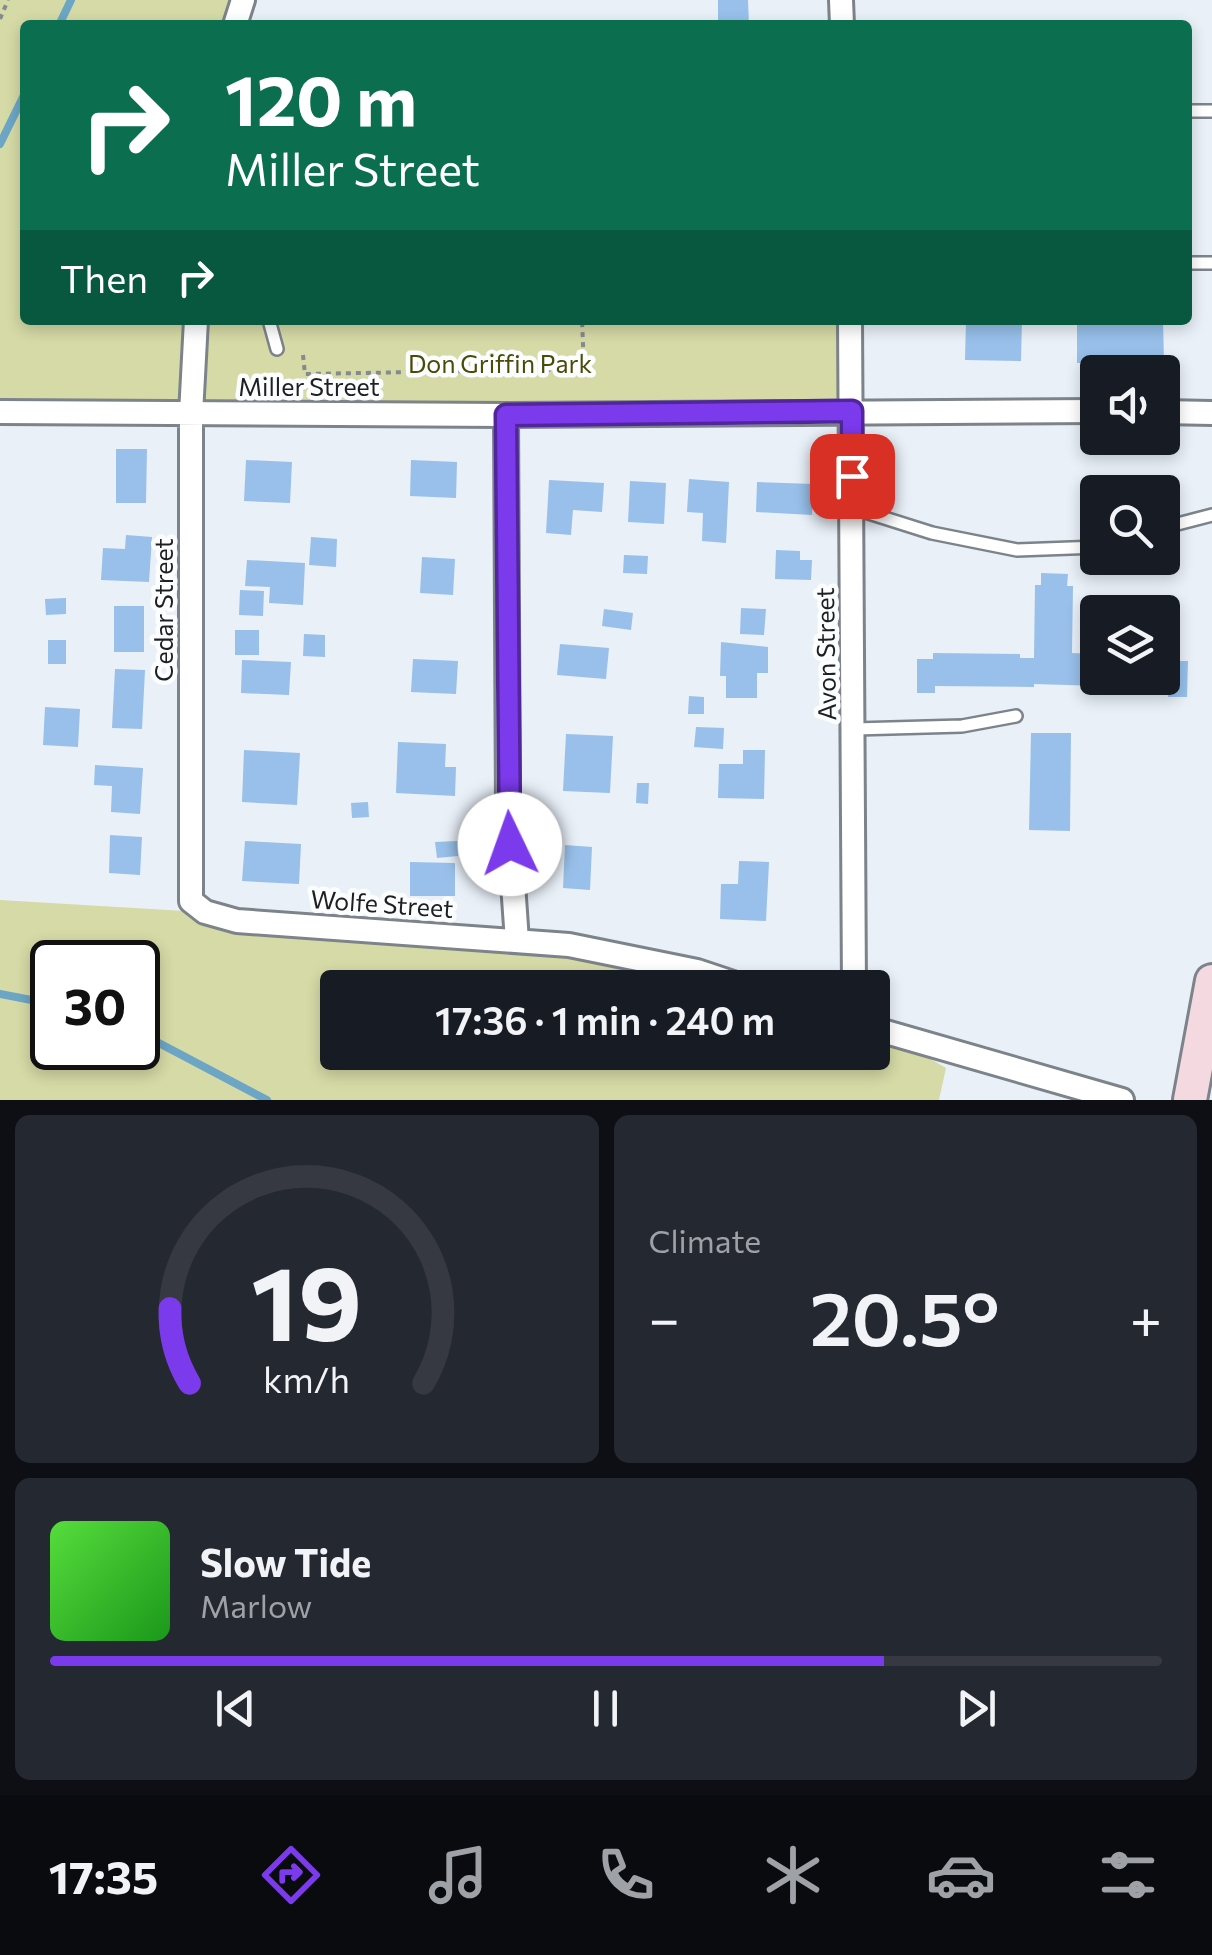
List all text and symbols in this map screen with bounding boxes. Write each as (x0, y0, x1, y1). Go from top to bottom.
text: 120 m (225, 55, 417, 140)
icon: right (60, 60, 190, 190)
text: Miller Street (225, 140, 480, 195)
icon: right (168, 250, 223, 305)
text: Then (60, 254, 148, 301)
park label: Don Griffin Park (408, 348, 593, 378)
map controls (1080, 355, 1180, 695)
button: sound (1080, 355, 1180, 455)
street label: Miller Street (238, 371, 380, 401)
pin (810, 434, 895, 519)
icon: arrive (825, 449, 880, 504)
button: search (1080, 475, 1180, 575)
street label: Cedar Street (148, 538, 178, 682)
street label: Avon Street (809, 587, 841, 721)
button: layers (1080, 595, 1180, 695)
position arrow (458, 792, 562, 896)
street label: Wolfe Street (310, 883, 454, 923)
speed limit sign: 30 (30, 940, 160, 1070)
text: 17:36 · 1 min · 240 m (435, 996, 775, 1043)
text: Climate (649, 1220, 761, 1260)
text: 19 (251, 1235, 362, 1362)
text: 20.5° (810, 1270, 1000, 1361)
text: − (649, 1283, 680, 1350)
text: + (1130, 1283, 1162, 1350)
text: km/h (263, 1357, 350, 1400)
text: Slow Tide (200, 1538, 371, 1585)
text: Marlow (200, 1585, 312, 1625)
icon: previous (208, 1681, 263, 1736)
icon: pause (578, 1681, 633, 1736)
icon: next (949, 1681, 1004, 1736)
icon: directions (256, 1840, 326, 1910)
icon: music (423, 1840, 493, 1910)
icon: phone (591, 1840, 661, 1910)
icon: climate (758, 1840, 828, 1910)
icon: car (926, 1840, 996, 1910)
icon: filters (1093, 1840, 1163, 1910)
text: 17:35 (49, 1848, 158, 1903)

